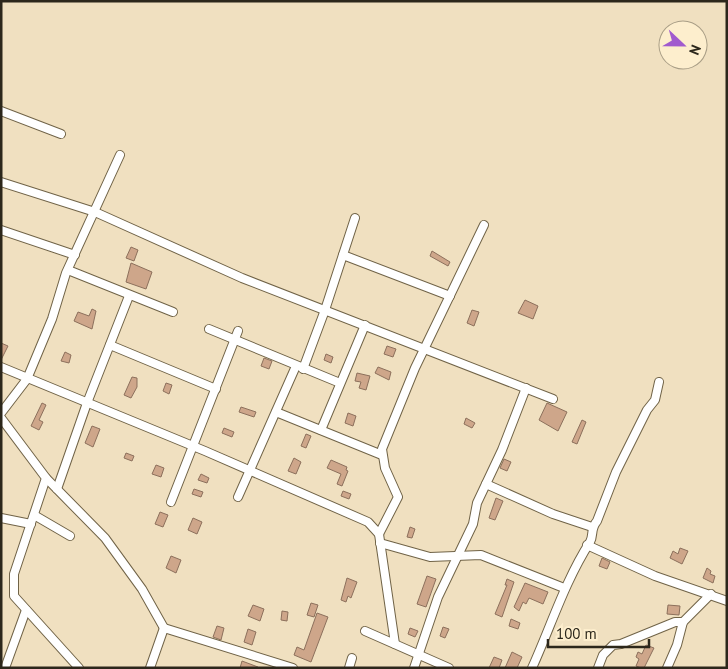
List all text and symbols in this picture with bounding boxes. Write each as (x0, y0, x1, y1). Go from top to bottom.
north arrow (658, 20, 708, 70)
text: N (685, 42, 705, 58)
scale bar (548, 616, 649, 648)
text: 100 m (556, 624, 597, 643)

